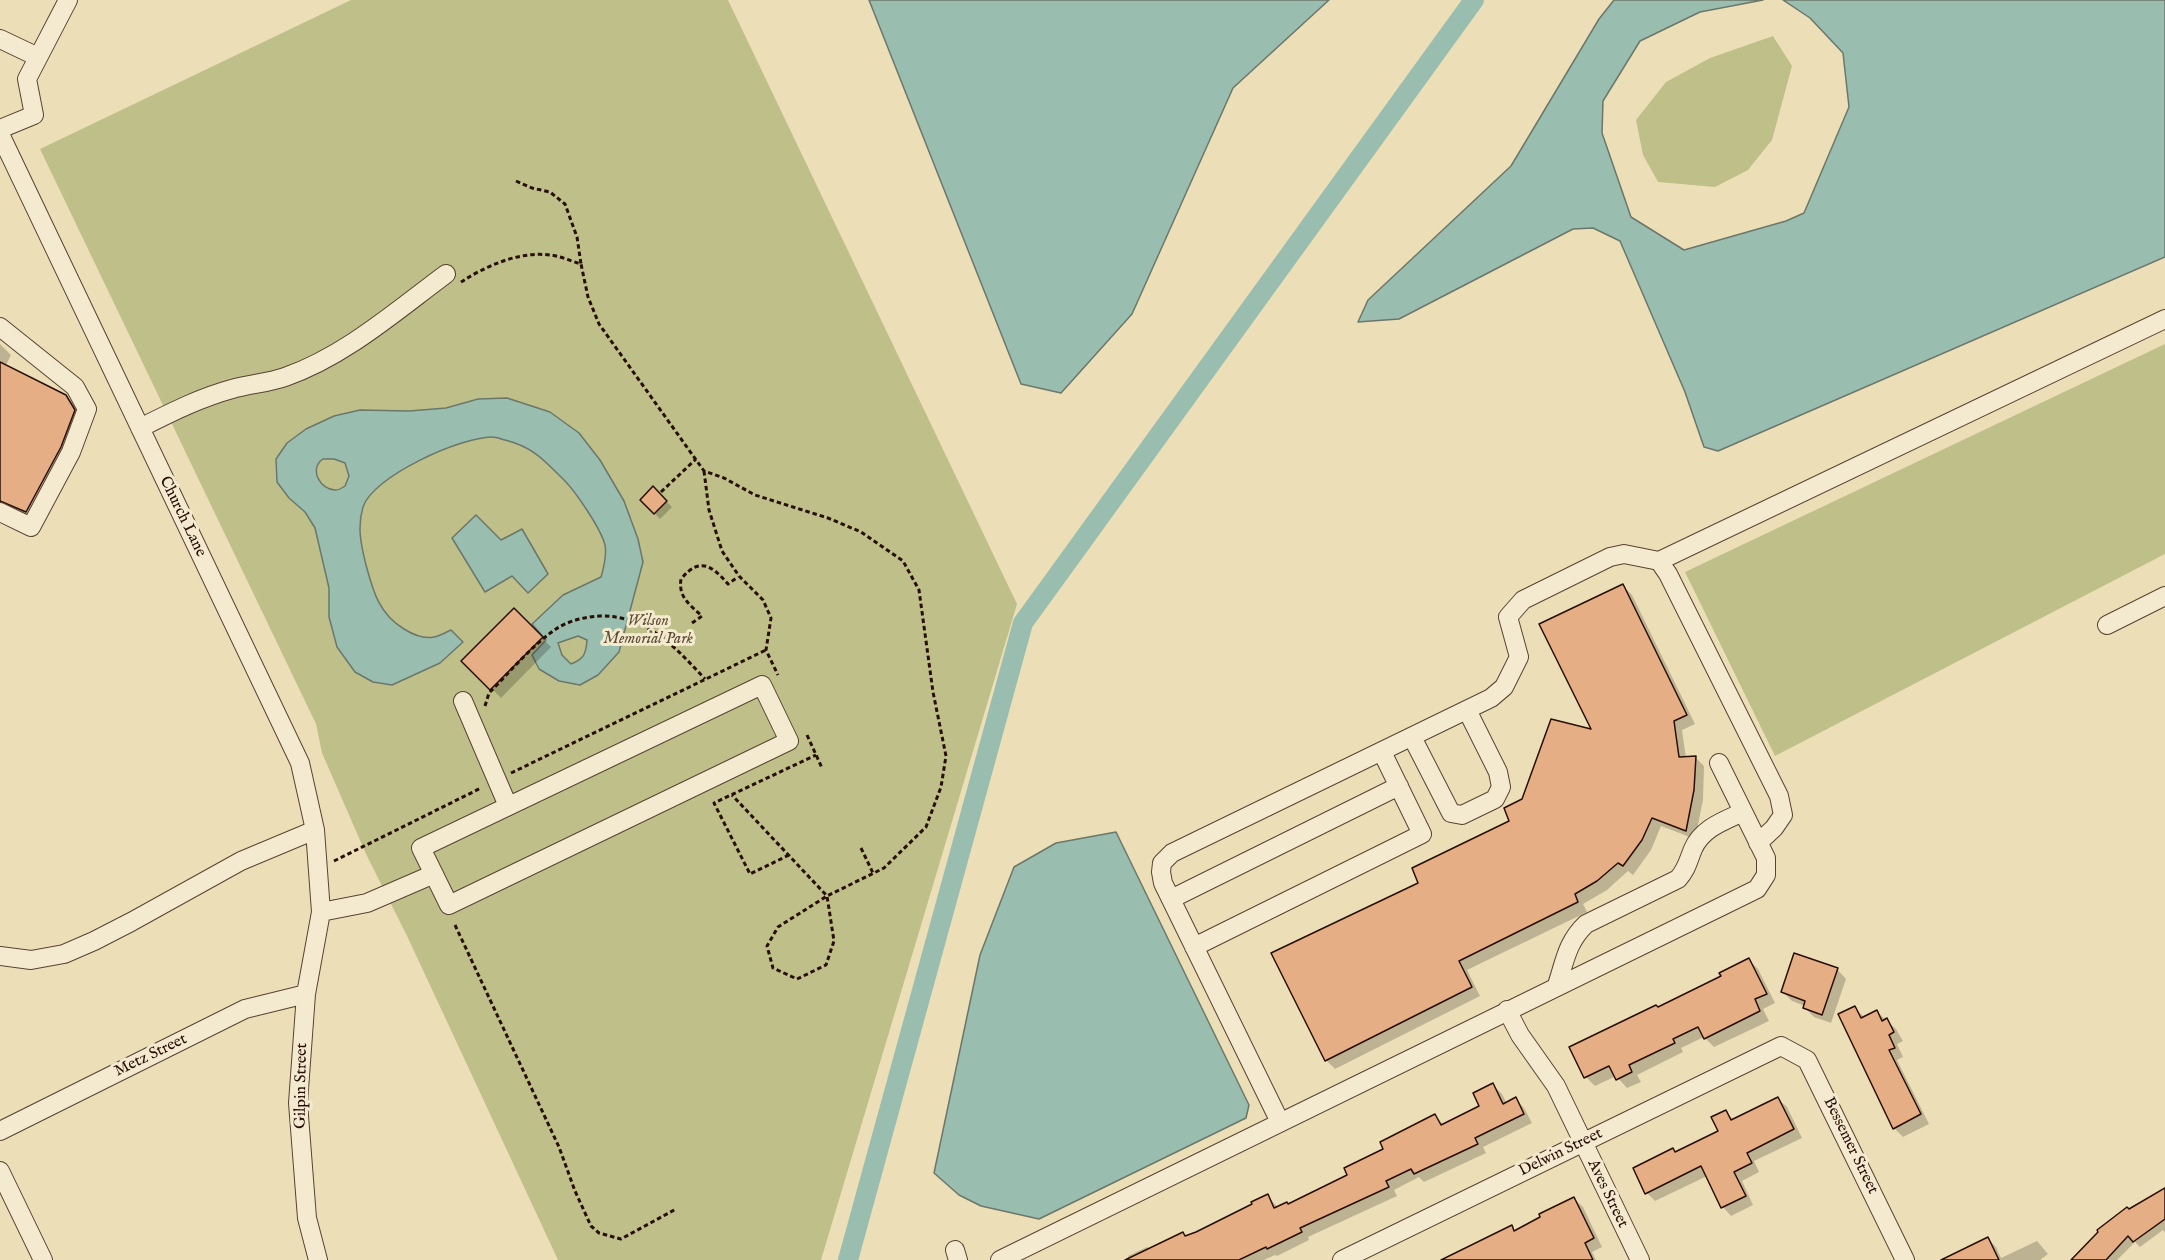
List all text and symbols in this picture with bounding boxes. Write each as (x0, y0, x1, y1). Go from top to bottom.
street label: Church Lane (154, 474, 210, 560)
park label: Wilson Memorial Park (603, 612, 693, 650)
street label: Metz Street (112, 1030, 190, 1082)
street label: Gilpin Street (292, 1043, 312, 1129)
street label: Bessemer Street (1818, 1094, 1882, 1198)
street label: Delwin Street (1516, 1124, 1606, 1182)
street label: Aves Street (1582, 1157, 1632, 1231)

